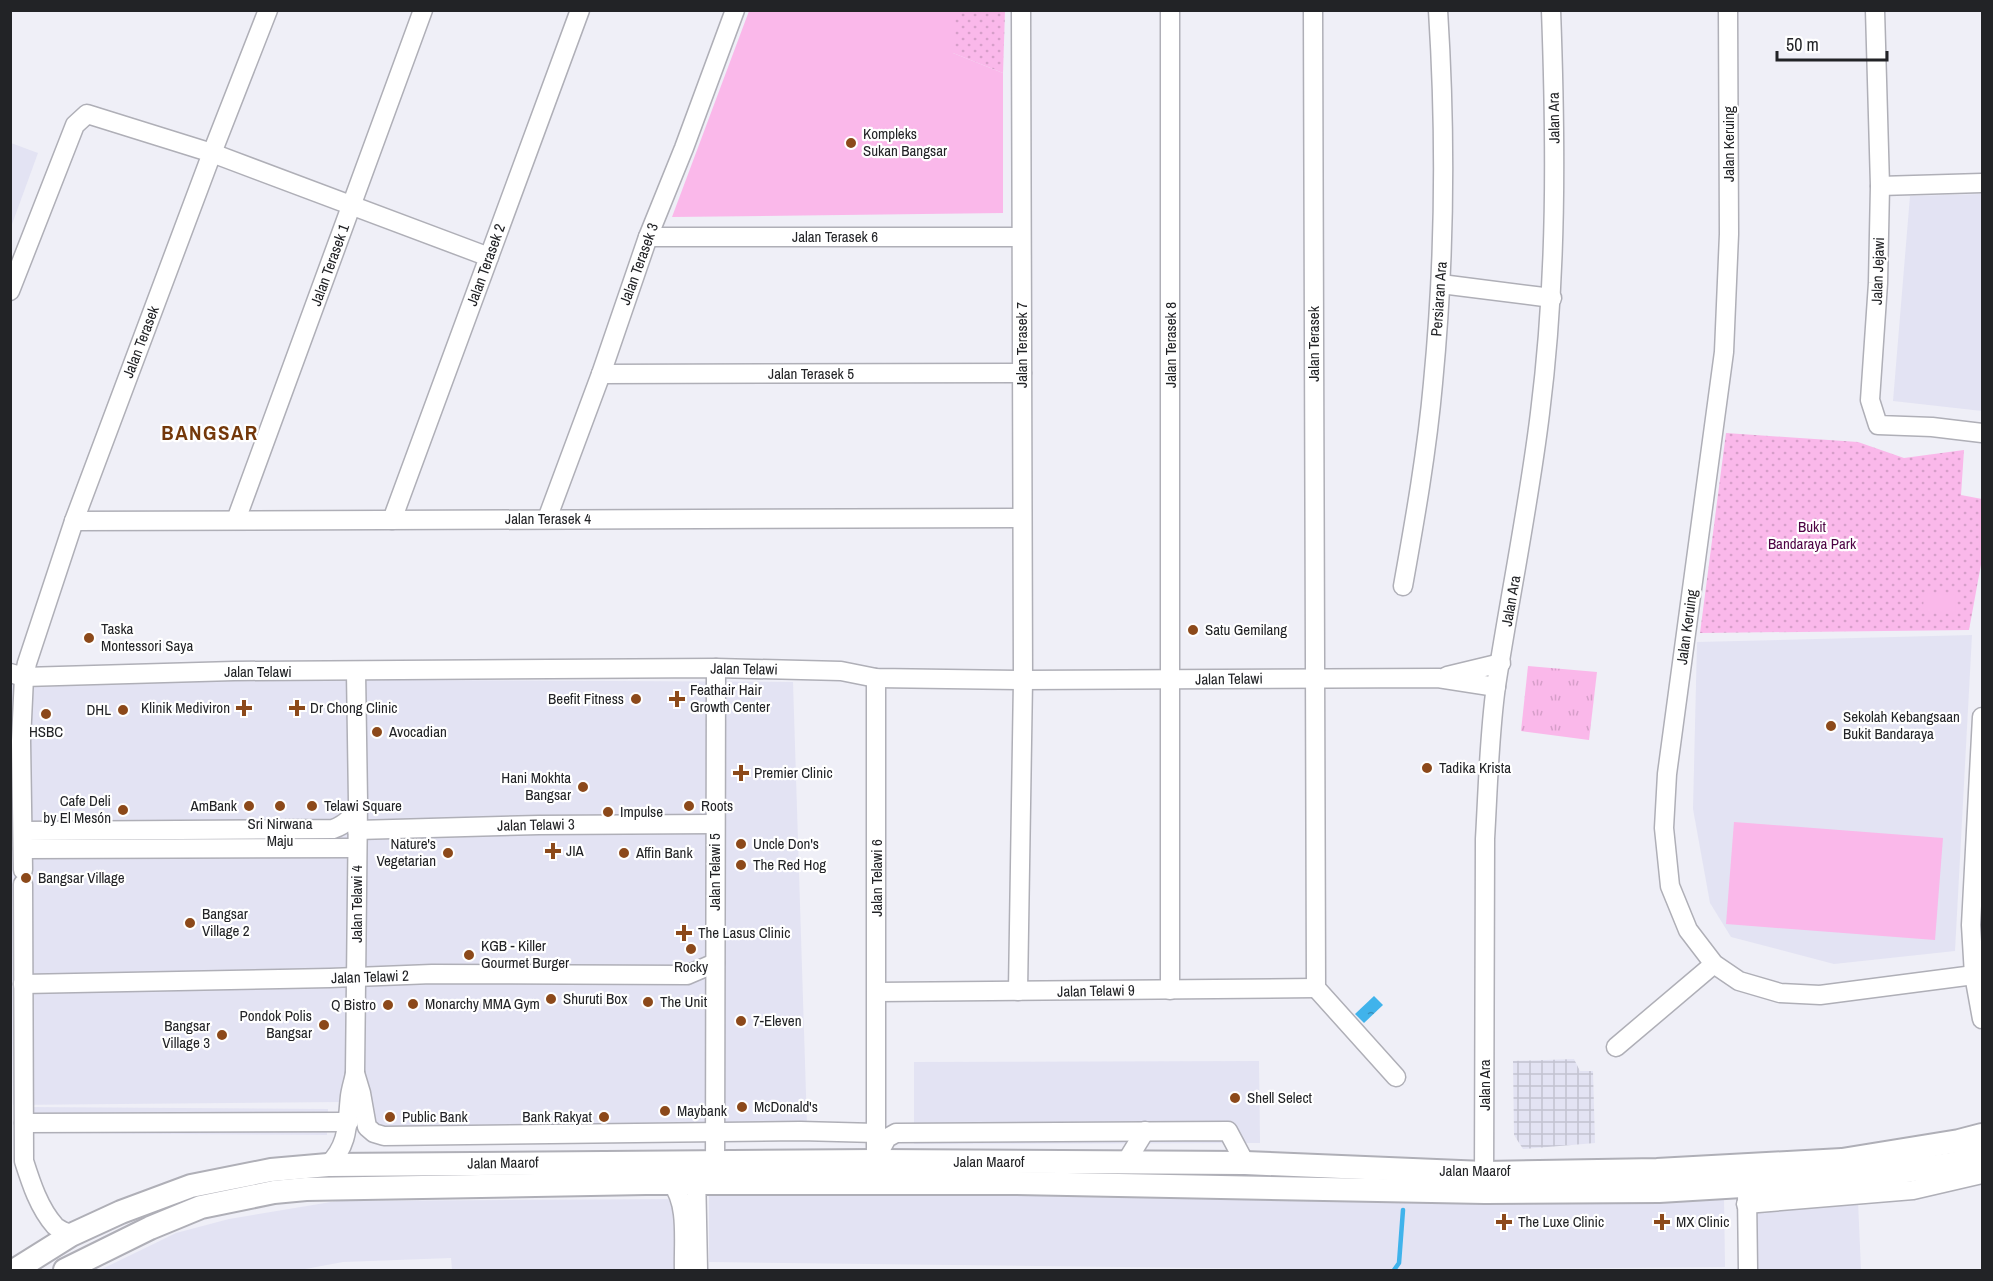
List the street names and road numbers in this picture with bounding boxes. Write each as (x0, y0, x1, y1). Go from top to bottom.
street label: Jalan Ara (1543, 92, 1564, 144)
street label: Jalan Keruing (1718, 106, 1739, 182)
street label: Jalan Terasek 3 (614, 220, 663, 308)
street label: Jalan Terasek 1 (305, 221, 354, 309)
street label: Jalan Terasek 2 (461, 221, 510, 309)
street label: Jalan Terasek 6 (792, 226, 878, 247)
street label: Jalan Jejawi (1866, 237, 1889, 305)
street label: Persiaran Ara (1425, 261, 1452, 337)
street label: Jalan Terasek (117, 302, 164, 381)
street label: Jalan Terasek 7 (1011, 302, 1032, 388)
street label: Jalan Terasek 8 (1160, 302, 1181, 388)
street label: Jalan Terasek (1303, 305, 1324, 382)
street label: Jalan Terasek 5 (768, 363, 854, 384)
street label: Jalan Terasek 4 (505, 508, 591, 529)
street label: Jalan Ara (1496, 574, 1525, 628)
street label: Jalan Keruing (1671, 588, 1702, 666)
street label: Jalan Telawi (710, 657, 778, 680)
street label: Jalan Telawi (224, 661, 292, 682)
street label: Jalan Telawi (1195, 667, 1263, 690)
street label: Jalan Telawi 3 (497, 813, 575, 836)
street label: Jalan Telawi 5 (704, 833, 725, 911)
street label: Jalan Telawi 6 (866, 839, 887, 917)
street label: Jalan Telawi 4 (346, 865, 367, 943)
street label: Jalan Telawi 2 (331, 965, 409, 988)
street label: Jalan Telawi 9 (1057, 979, 1135, 1002)
street label: Jalan Ara (1474, 1059, 1495, 1111)
street label: Jalan Maarof (467, 1151, 539, 1174)
street label: Jalan Maarof (953, 1151, 1025, 1172)
street label: Jalan Maarof (1439, 1160, 1511, 1181)

